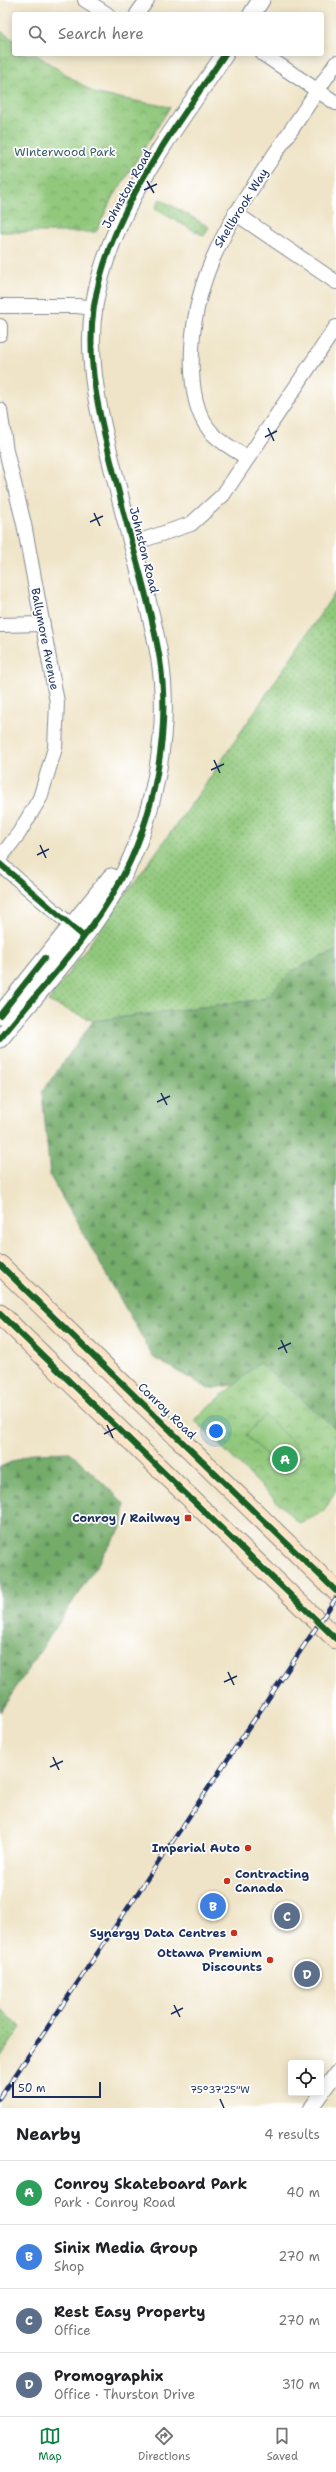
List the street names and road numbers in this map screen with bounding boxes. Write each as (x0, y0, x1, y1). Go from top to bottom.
street label: Johnston Road (99, 146, 156, 231)
street label: Shellbrook Way (210, 165, 272, 251)
street label: Johnston Road (126, 505, 163, 595)
street label: Ballymore Avenue (27, 587, 63, 692)
street label: Conroy Road (134, 1379, 200, 1443)

